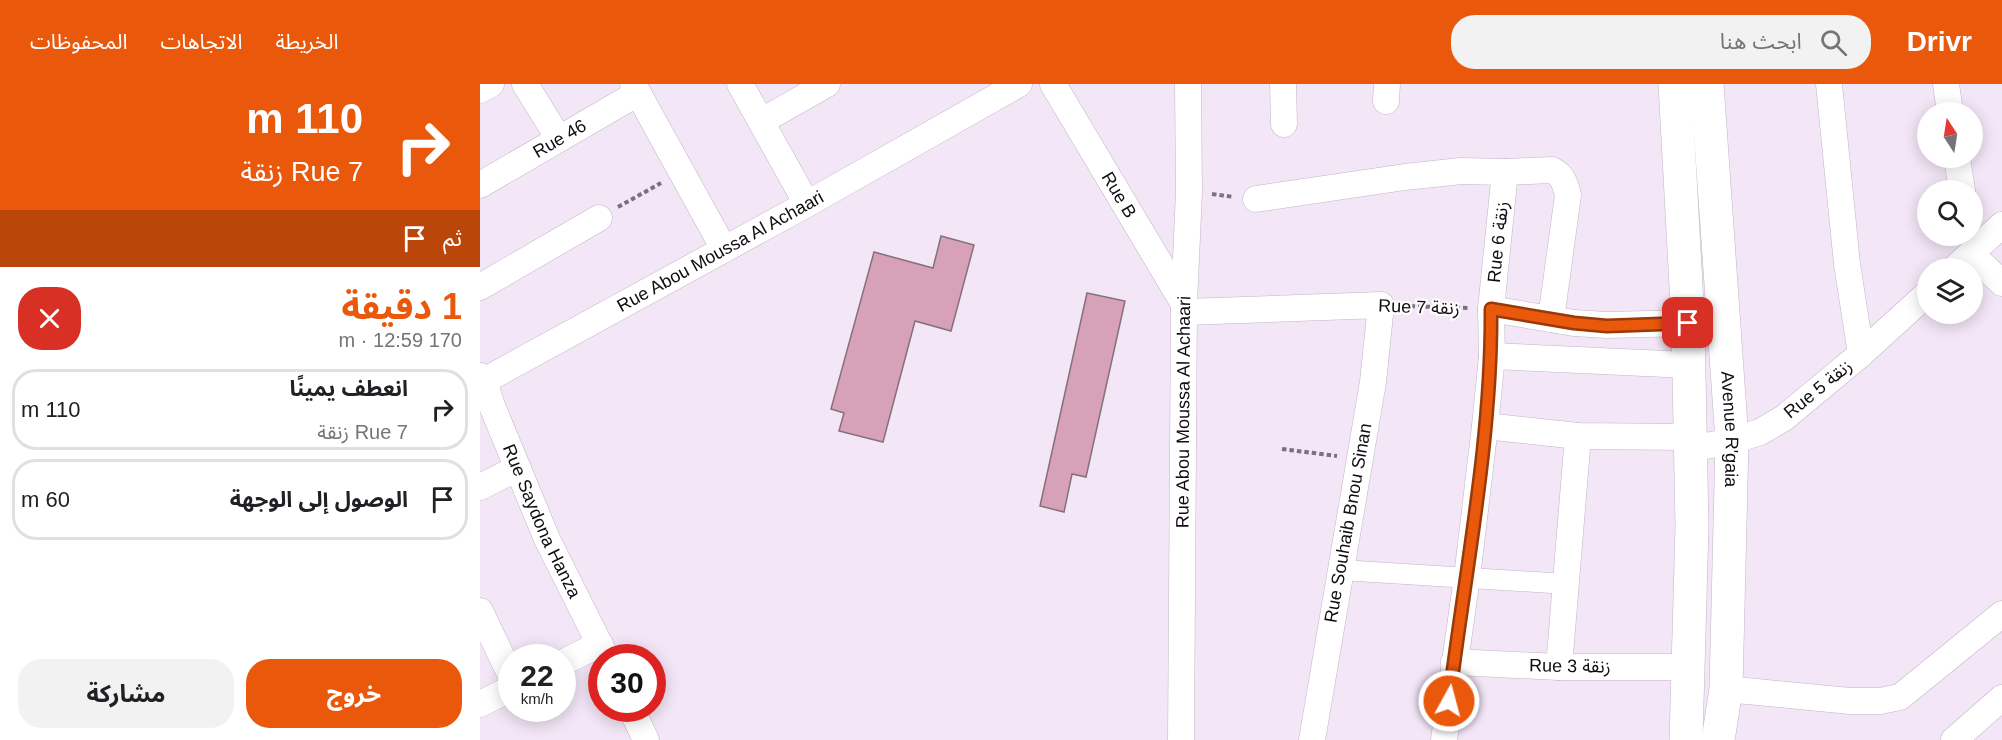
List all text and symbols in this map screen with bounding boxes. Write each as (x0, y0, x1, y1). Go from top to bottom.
search box (1451, 15, 1871, 69)
icon: search (1817, 26, 1850, 59)
text: Drivr (1907, 26, 1972, 57)
text: ابحث هنا (1720, 29, 1802, 54)
text: المحفوظات (30, 30, 127, 53)
text: الاتجاهات (160, 30, 242, 53)
text: الخريطة (275, 30, 338, 53)
text: 110 m (246, 95, 363, 142)
north arrow (1917, 102, 1983, 168)
map controls (1917, 102, 1983, 324)
icon: right (384, 108, 462, 186)
street label: Rue 46 (529, 115, 590, 162)
text: Rue 7 زنقة (241, 157, 363, 187)
street label: Rue B (1098, 168, 1140, 221)
button: search (1917, 180, 1983, 246)
street label: Rue Abou Moussa Al Achaari (614, 187, 827, 316)
street label: Rue 6 زنقة (1484, 200, 1513, 284)
icon: arrive (398, 222, 431, 255)
text: ثم (443, 226, 462, 251)
button: layers (1917, 258, 1983, 324)
text: 1 دقيقة (341, 286, 462, 327)
button: close (18, 287, 81, 350)
street label: Rue Abou Moussa Al Achaari (1172, 295, 1194, 528)
street label: Rue 7 زنقة (1378, 296, 1460, 319)
pin (1662, 297, 1713, 348)
icon: arrive (1671, 306, 1704, 339)
text: 170 m · 12:59 (339, 329, 462, 351)
street label: Rue 5 زنقة (1780, 356, 1857, 423)
street label: Avenue R'gaia (1717, 370, 1742, 488)
text: انعطف يمينًا (289, 376, 408, 401)
icon: right (426, 393, 459, 426)
text: 110 m (21, 397, 81, 422)
text: Rue 7 زنقة (317, 421, 408, 443)
street label: Rue Souhaib Bnou Sinan (1321, 422, 1375, 624)
street label: Rue Saydona Hanza (499, 441, 585, 602)
icon: arrive (426, 483, 459, 516)
text: 60 m (21, 487, 70, 512)
text: الوصول إلى الوجهة (230, 487, 408, 512)
speed limit sign: 30 (588, 644, 666, 722)
street label: Rue 3 زنقة (1529, 655, 1611, 678)
button: مشاركة (18, 659, 234, 728)
button: خروج (246, 659, 462, 728)
text: 22 (520, 659, 554, 692)
position arrow (1417, 669, 1481, 733)
text: km/h (521, 690, 553, 707)

